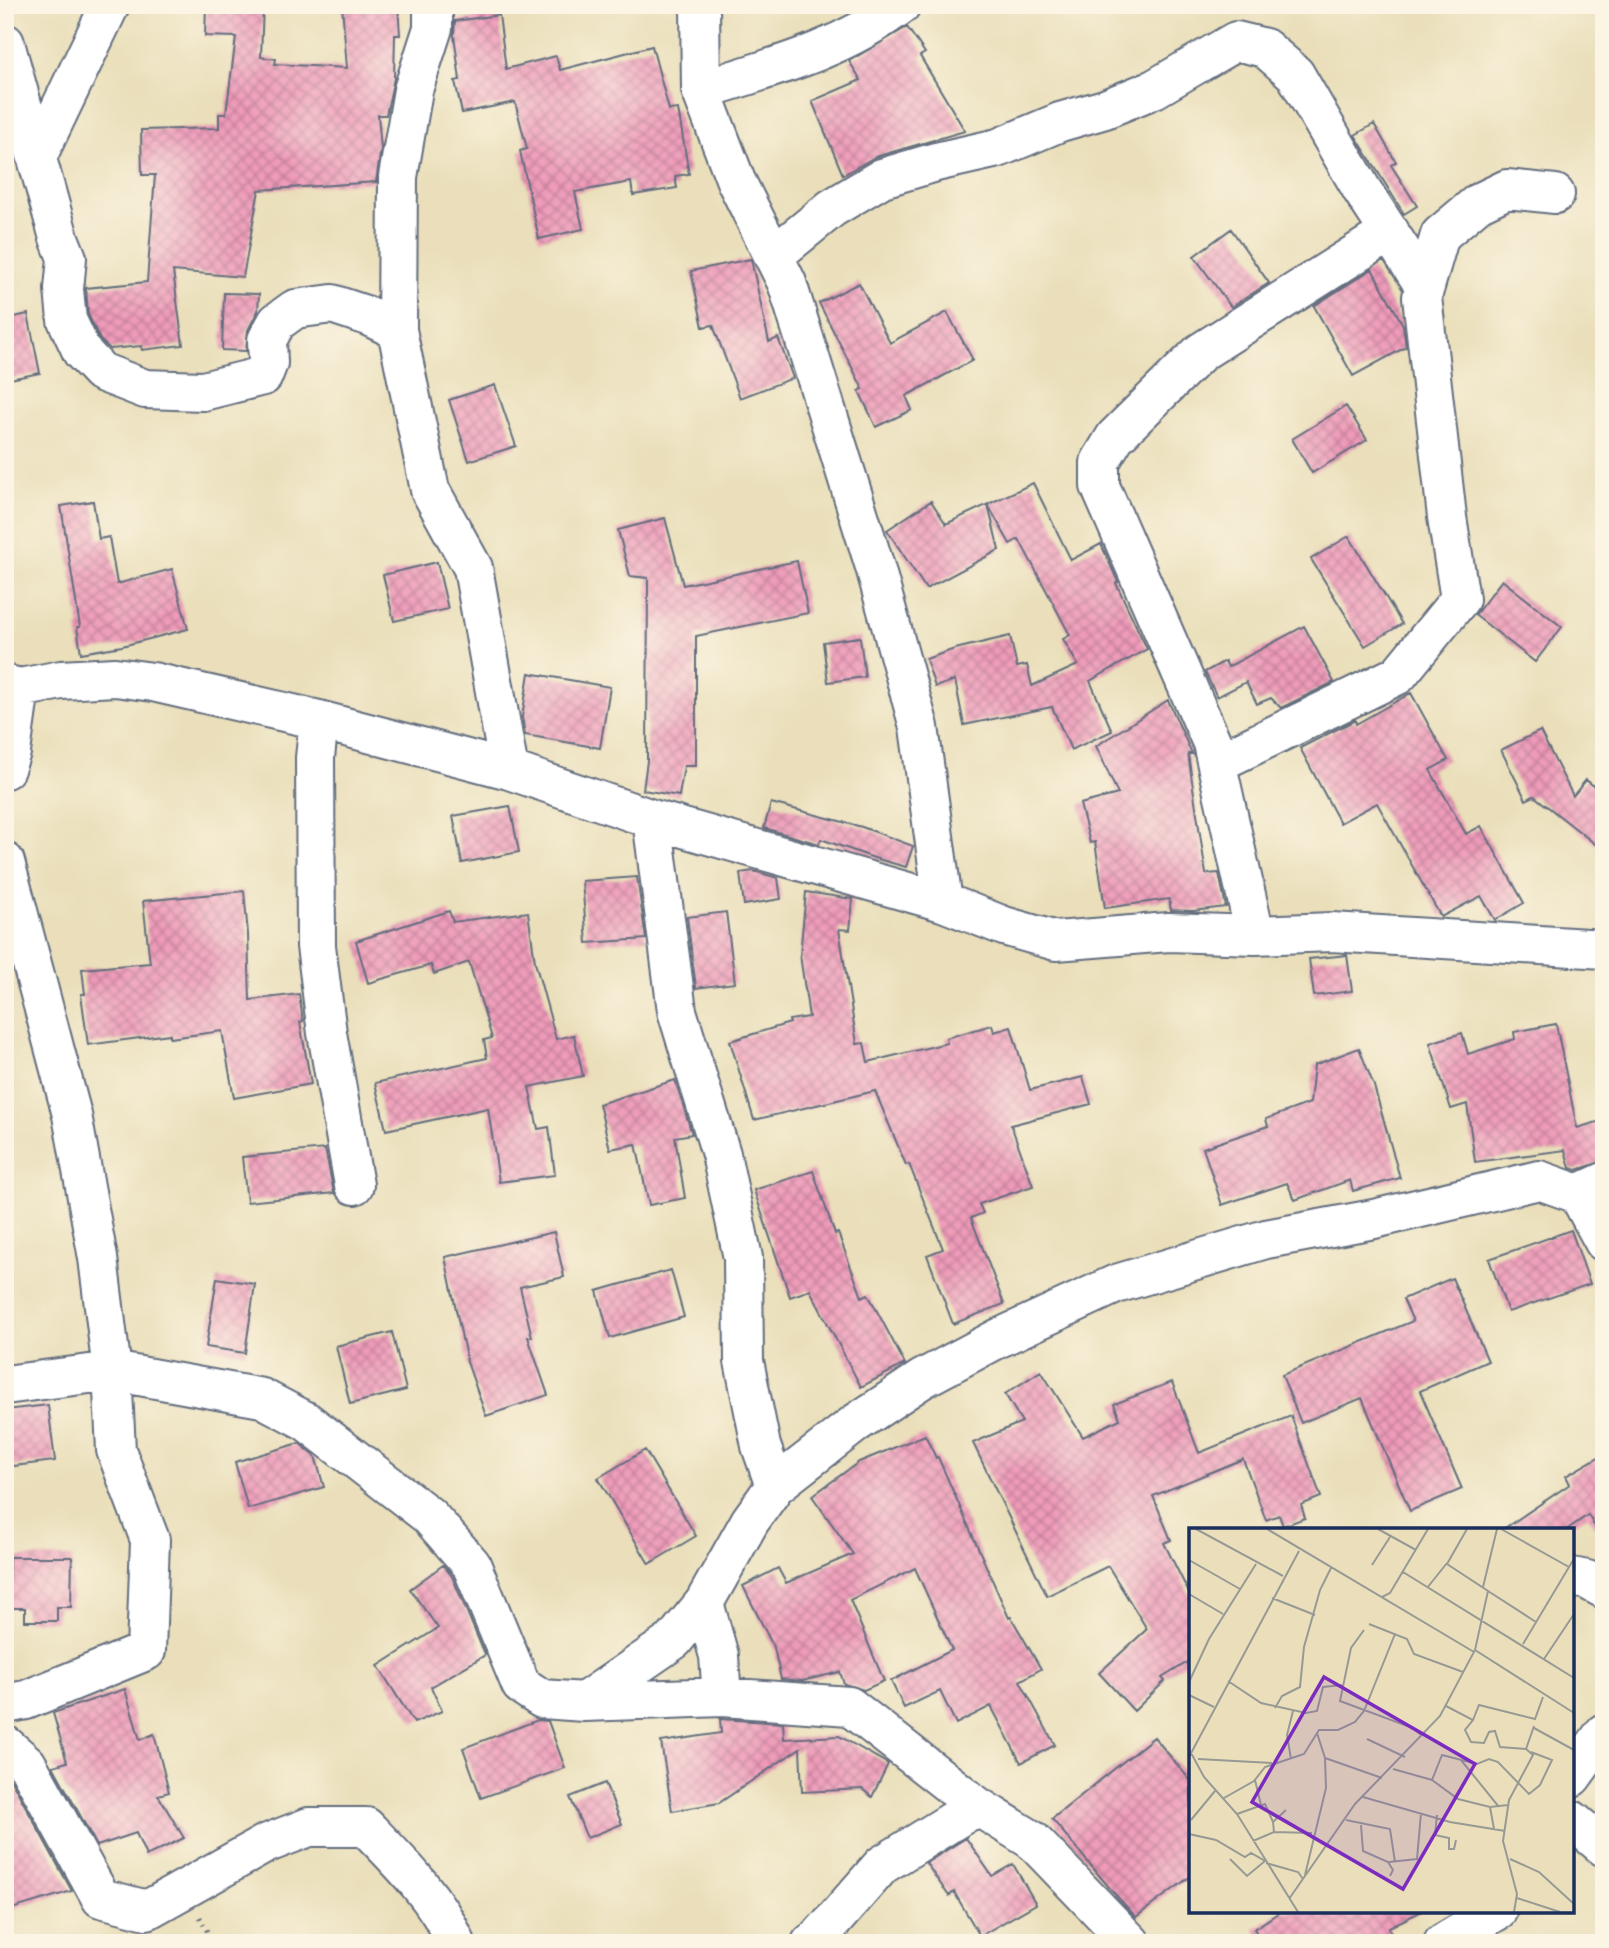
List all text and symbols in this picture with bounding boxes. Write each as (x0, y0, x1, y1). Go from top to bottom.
inset map (1189, 1528, 1574, 1913)

